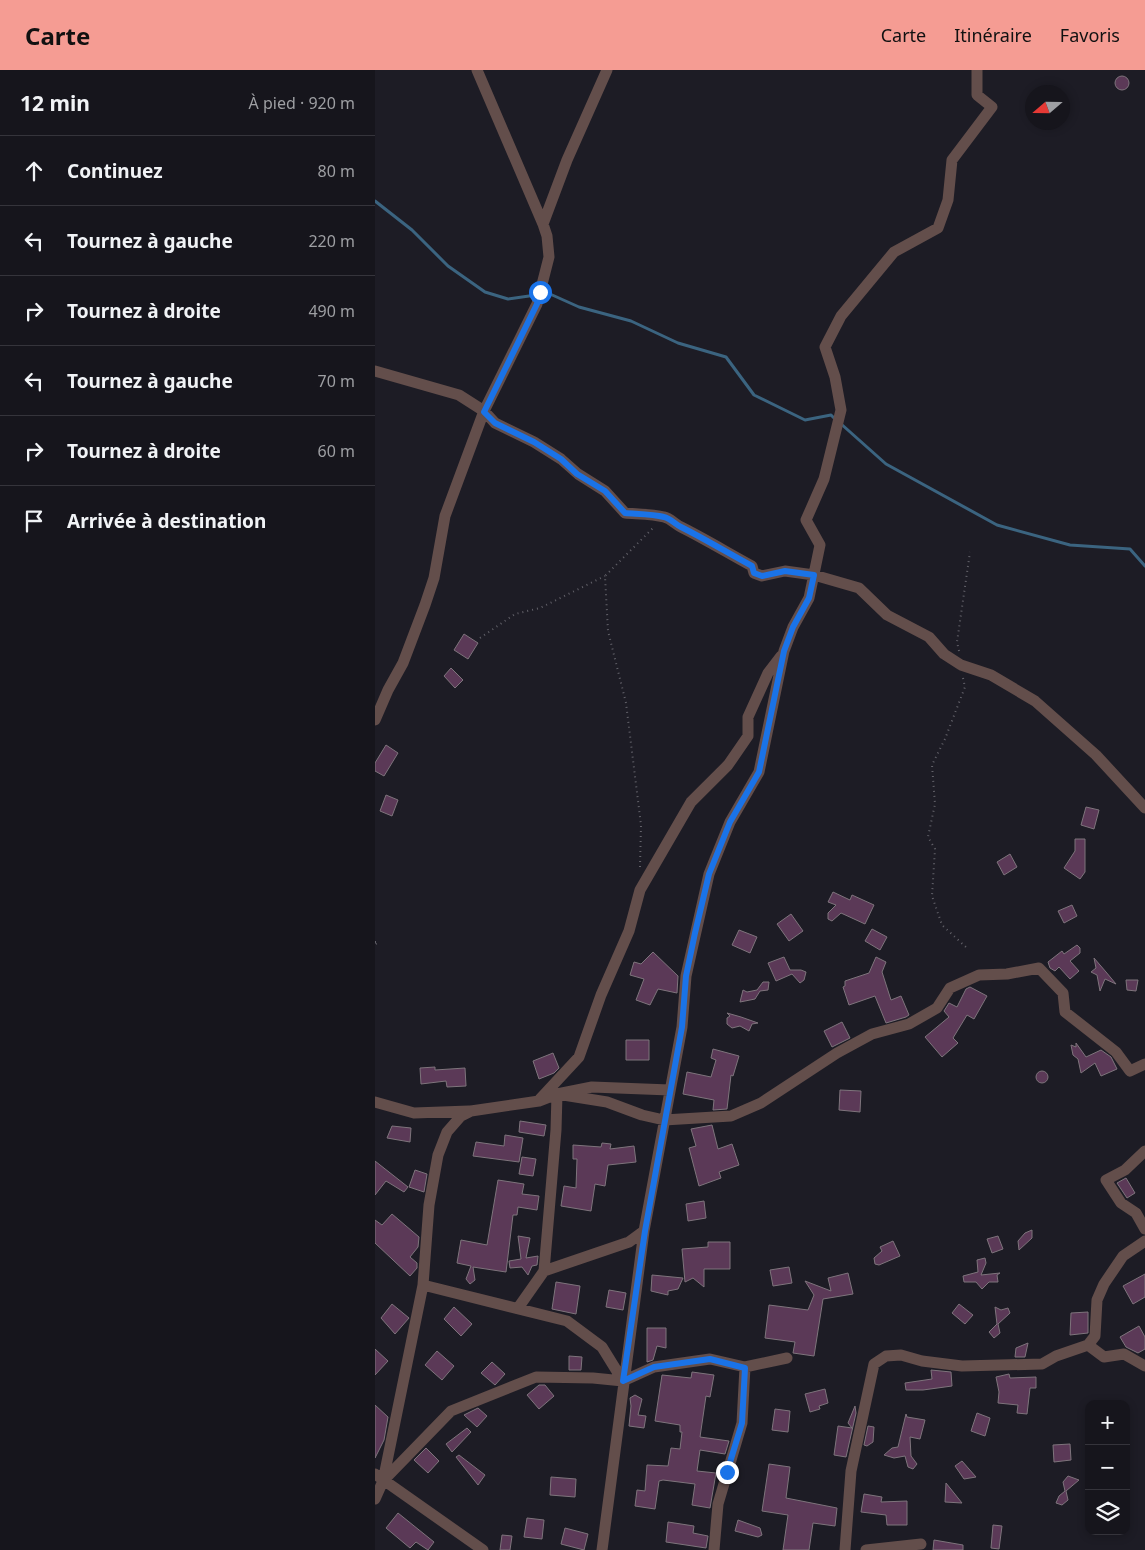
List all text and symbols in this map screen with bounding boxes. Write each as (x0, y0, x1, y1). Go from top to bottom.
text: Carte (25, 19, 90, 52)
text: Carte (881, 23, 926, 47)
text: Itinéraire (954, 23, 1032, 47)
text: Favoris (1060, 23, 1120, 47)
north arrow (1025, 85, 1070, 130)
text: 12 min (20, 89, 90, 117)
text: À pied · 920 m (249, 92, 355, 114)
icon: ahead (20, 157, 48, 185)
text: Continuez (67, 158, 163, 184)
text: 80 m (318, 160, 355, 182)
icon: left (20, 227, 48, 255)
text: Tournez à gauche (67, 228, 233, 254)
text: 220 m (308, 230, 355, 252)
route start (529, 281, 552, 304)
icon: right (20, 297, 48, 325)
text: Tournez à droite (67, 298, 221, 324)
text: 490 m (308, 300, 355, 322)
icon: left (20, 367, 48, 395)
text: Tournez à gauche (67, 368, 233, 394)
text: 70 m (318, 370, 355, 392)
icon: right (20, 437, 48, 465)
text: Tournez à droite (67, 438, 221, 464)
text: 60 m (318, 440, 355, 462)
icon: arrive (20, 507, 48, 535)
text: Arrivée à destination (67, 508, 266, 534)
map controls (1085, 1400, 1130, 1535)
button: + (1085, 1400, 1130, 1445)
button: − (1085, 1445, 1130, 1490)
route end (716, 1461, 739, 1484)
button: layers (1085, 1490, 1130, 1535)

